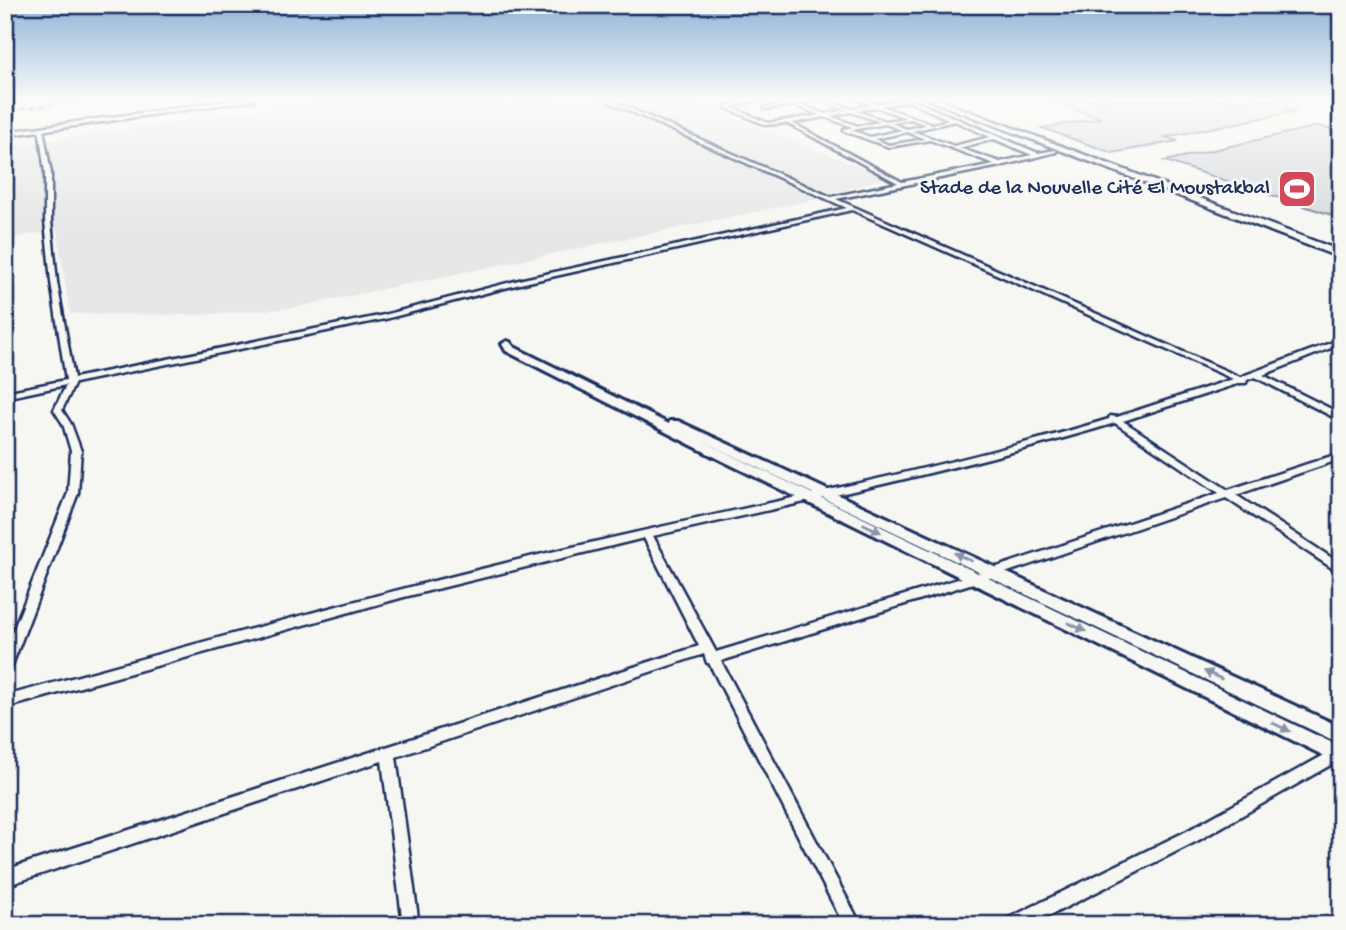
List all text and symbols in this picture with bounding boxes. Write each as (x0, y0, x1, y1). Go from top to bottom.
sports icon: Stade de la Nouvelle Cité El Moustakbal (1276, 168, 1318, 210)
place label: Stade de la Nouvelle Cité El Moustakbal (920, 177, 1270, 202)
one-way arrow (862, 522, 882, 534)
one-way arrow (953, 551, 973, 563)
one-way arrow (1067, 622, 1087, 633)
one-way arrow (1203, 670, 1223, 681)
one-way arrow (1271, 721, 1291, 732)

